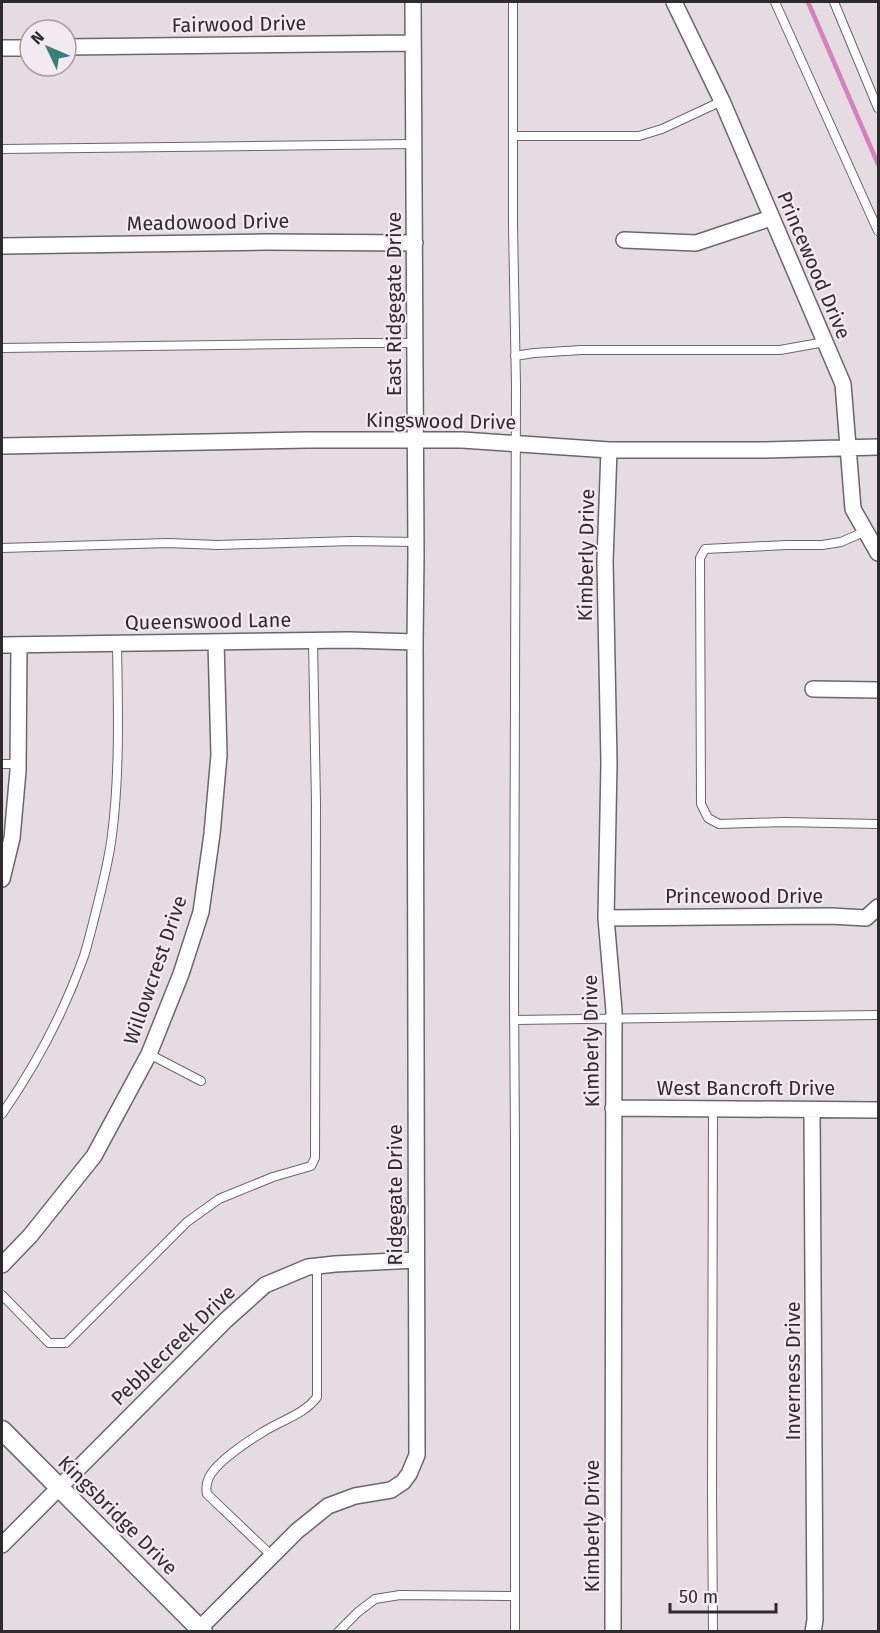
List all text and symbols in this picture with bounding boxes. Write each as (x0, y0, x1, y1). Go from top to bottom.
street label: Fairwood Drive (171, 11, 307, 37)
north arrow (18, 18, 78, 78)
text: N (27, 28, 48, 48)
street label: Princewood Drive (772, 187, 856, 343)
street label: Meadowood Drive (126, 209, 290, 235)
street label: East Ridgegate Drive (382, 212, 406, 396)
street label: Kingswood Drive (366, 408, 516, 434)
street label: Kimberly Drive (573, 488, 599, 622)
street label: Queenswood Lane (125, 608, 291, 634)
street label: Princewood Drive (665, 884, 823, 908)
street label: Willowcrest Drive (118, 892, 192, 1048)
street label: Kimberly Drive (578, 974, 604, 1108)
street label: West Bancroft Drive (657, 1076, 835, 1100)
street label: Ridgegate Drive (383, 1124, 407, 1266)
street label: Pebblecreek Drive (106, 1280, 240, 1410)
street label: Inverness Drive (781, 1301, 805, 1441)
street label: Kingsbridge Drive (53, 1450, 183, 1580)
street label: Kimberly Drive (580, 1460, 604, 1592)
scale bar (670, 1576, 776, 1614)
text: 50 m (679, 1586, 718, 1608)

